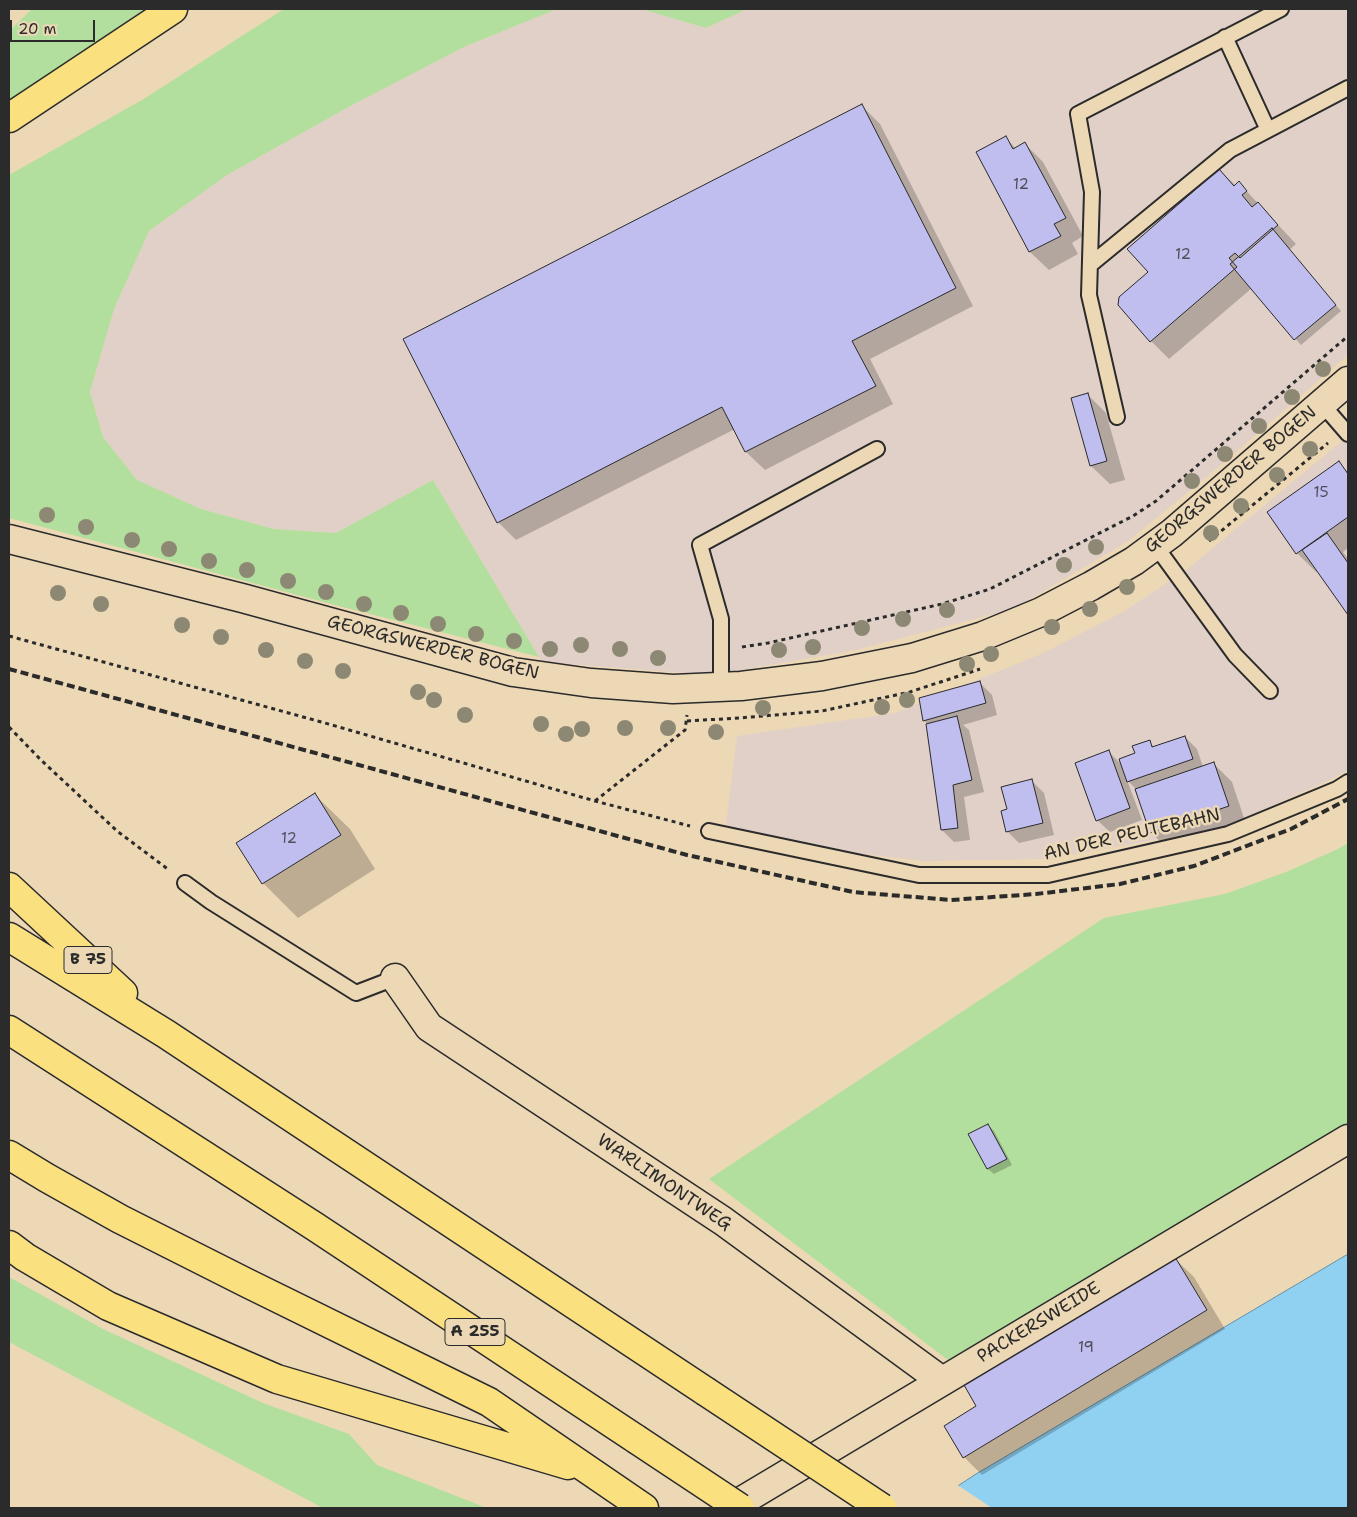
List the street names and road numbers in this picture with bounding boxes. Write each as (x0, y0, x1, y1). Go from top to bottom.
street label: GEORGSWERDER BOGEN (1141, 402, 1321, 558)
street label: GEORGSWERDER BOGEN (325, 611, 541, 685)
street label: AN DER PEUTEBAHN (1042, 804, 1222, 866)
road number: B 75 (64, 946, 112, 974)
street label: WARLIMONTWEG (593, 1130, 735, 1236)
street label: PACKERSWEIDE (973, 1278, 1105, 1368)
road number: A 255 (445, 1318, 505, 1345)

